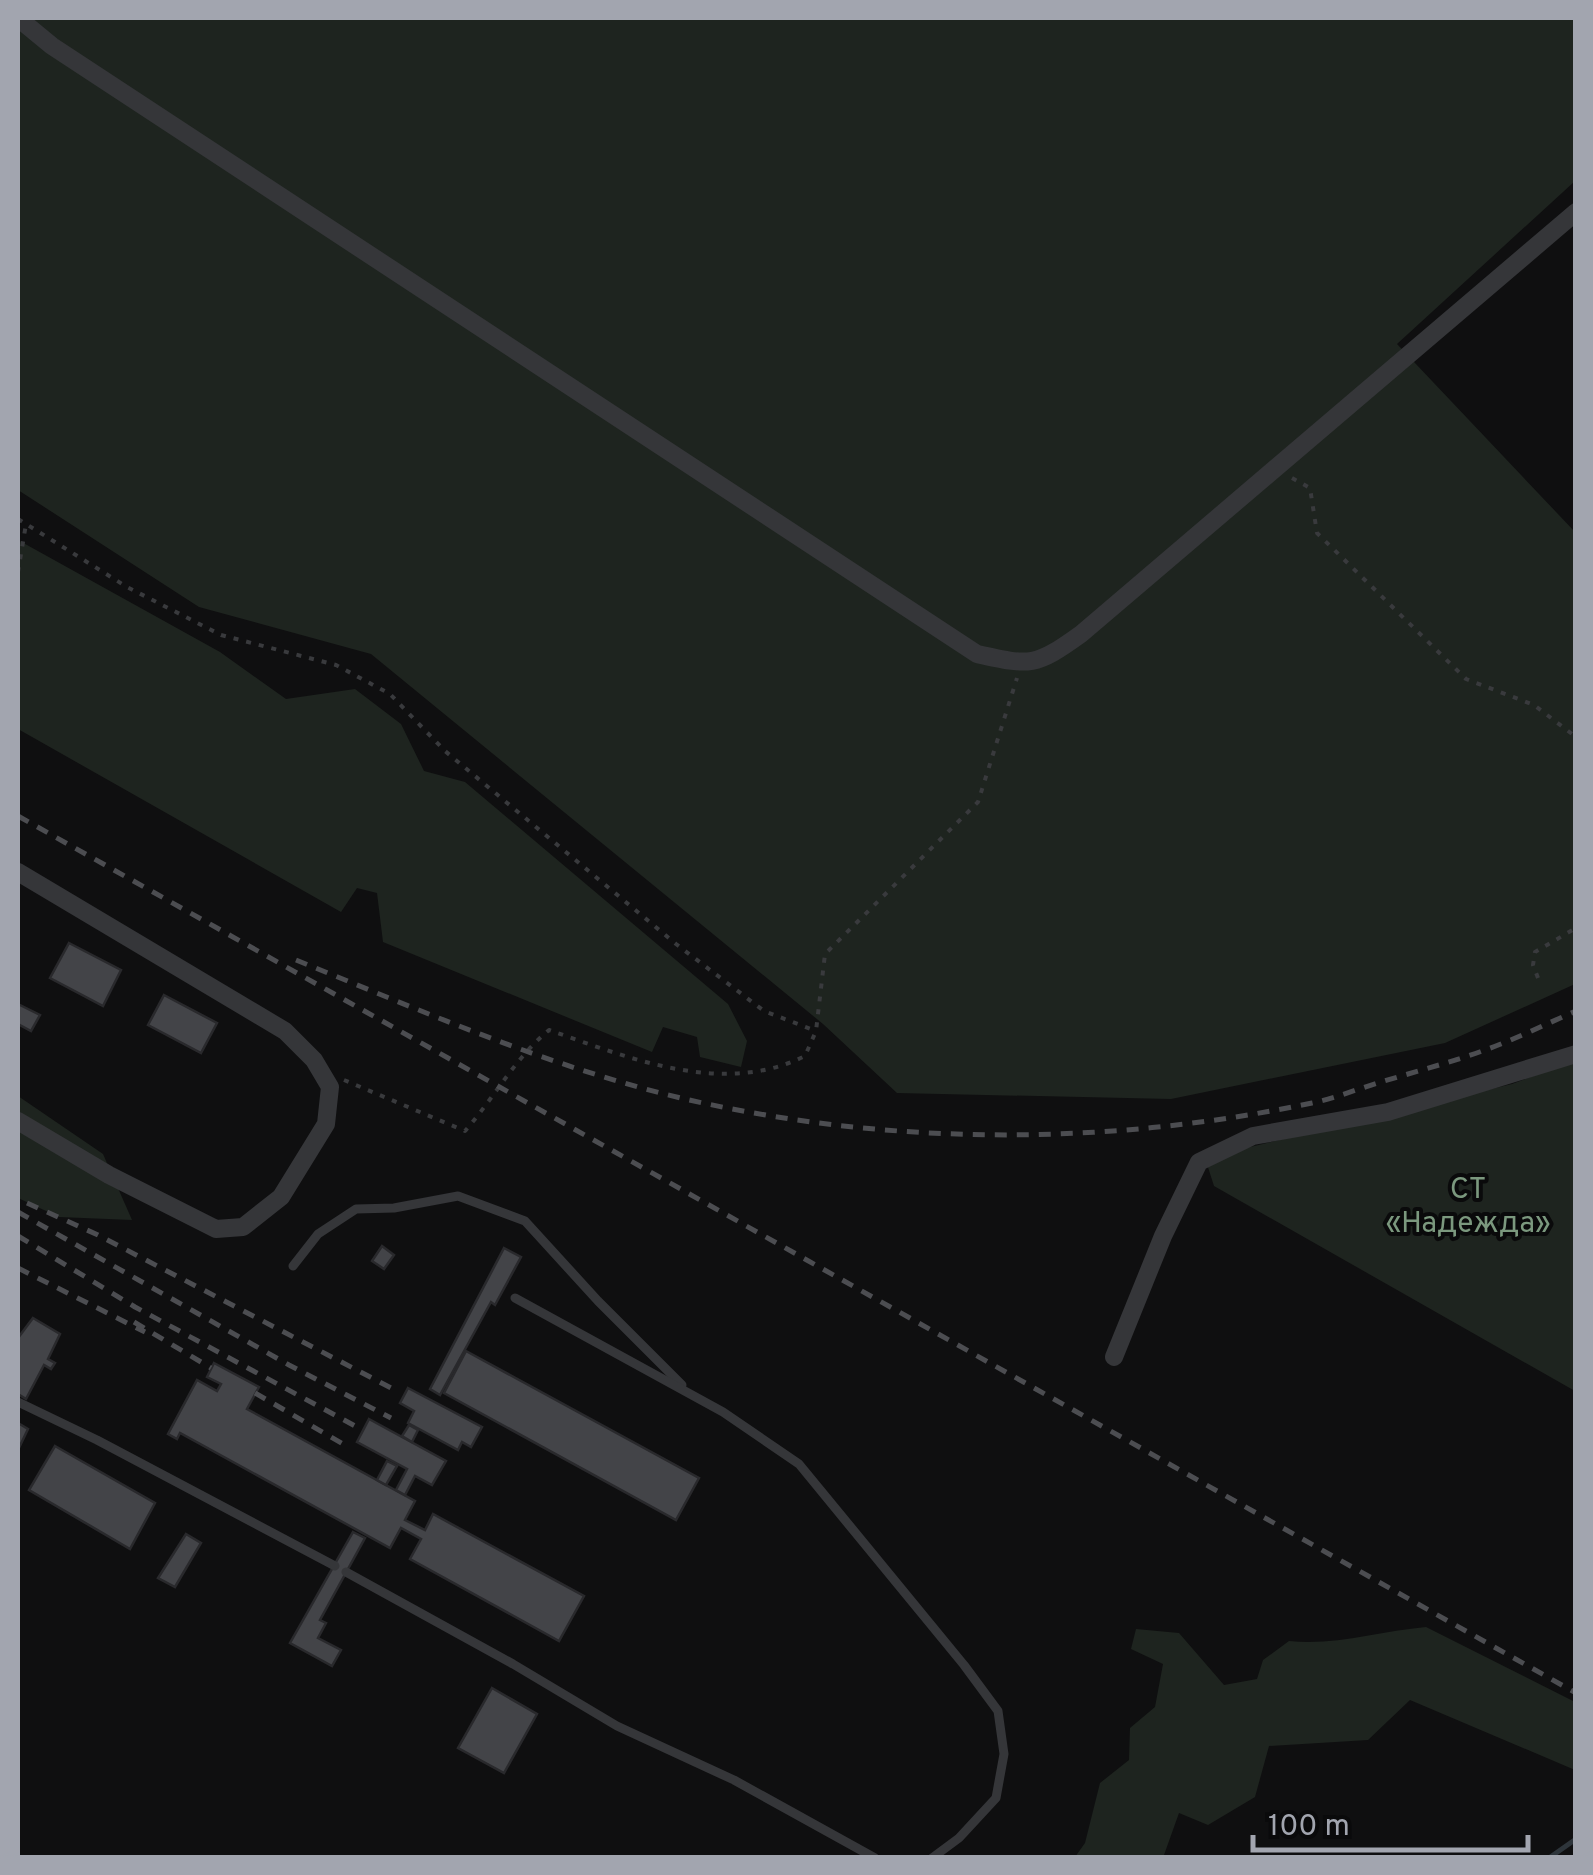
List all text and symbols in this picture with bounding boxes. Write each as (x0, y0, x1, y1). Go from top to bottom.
park label: СТ «Надежда» (1385, 1172, 1551, 1243)
scale bar (1253, 1790, 1528, 1852)
text: 100 m (1268, 1809, 1350, 1846)

